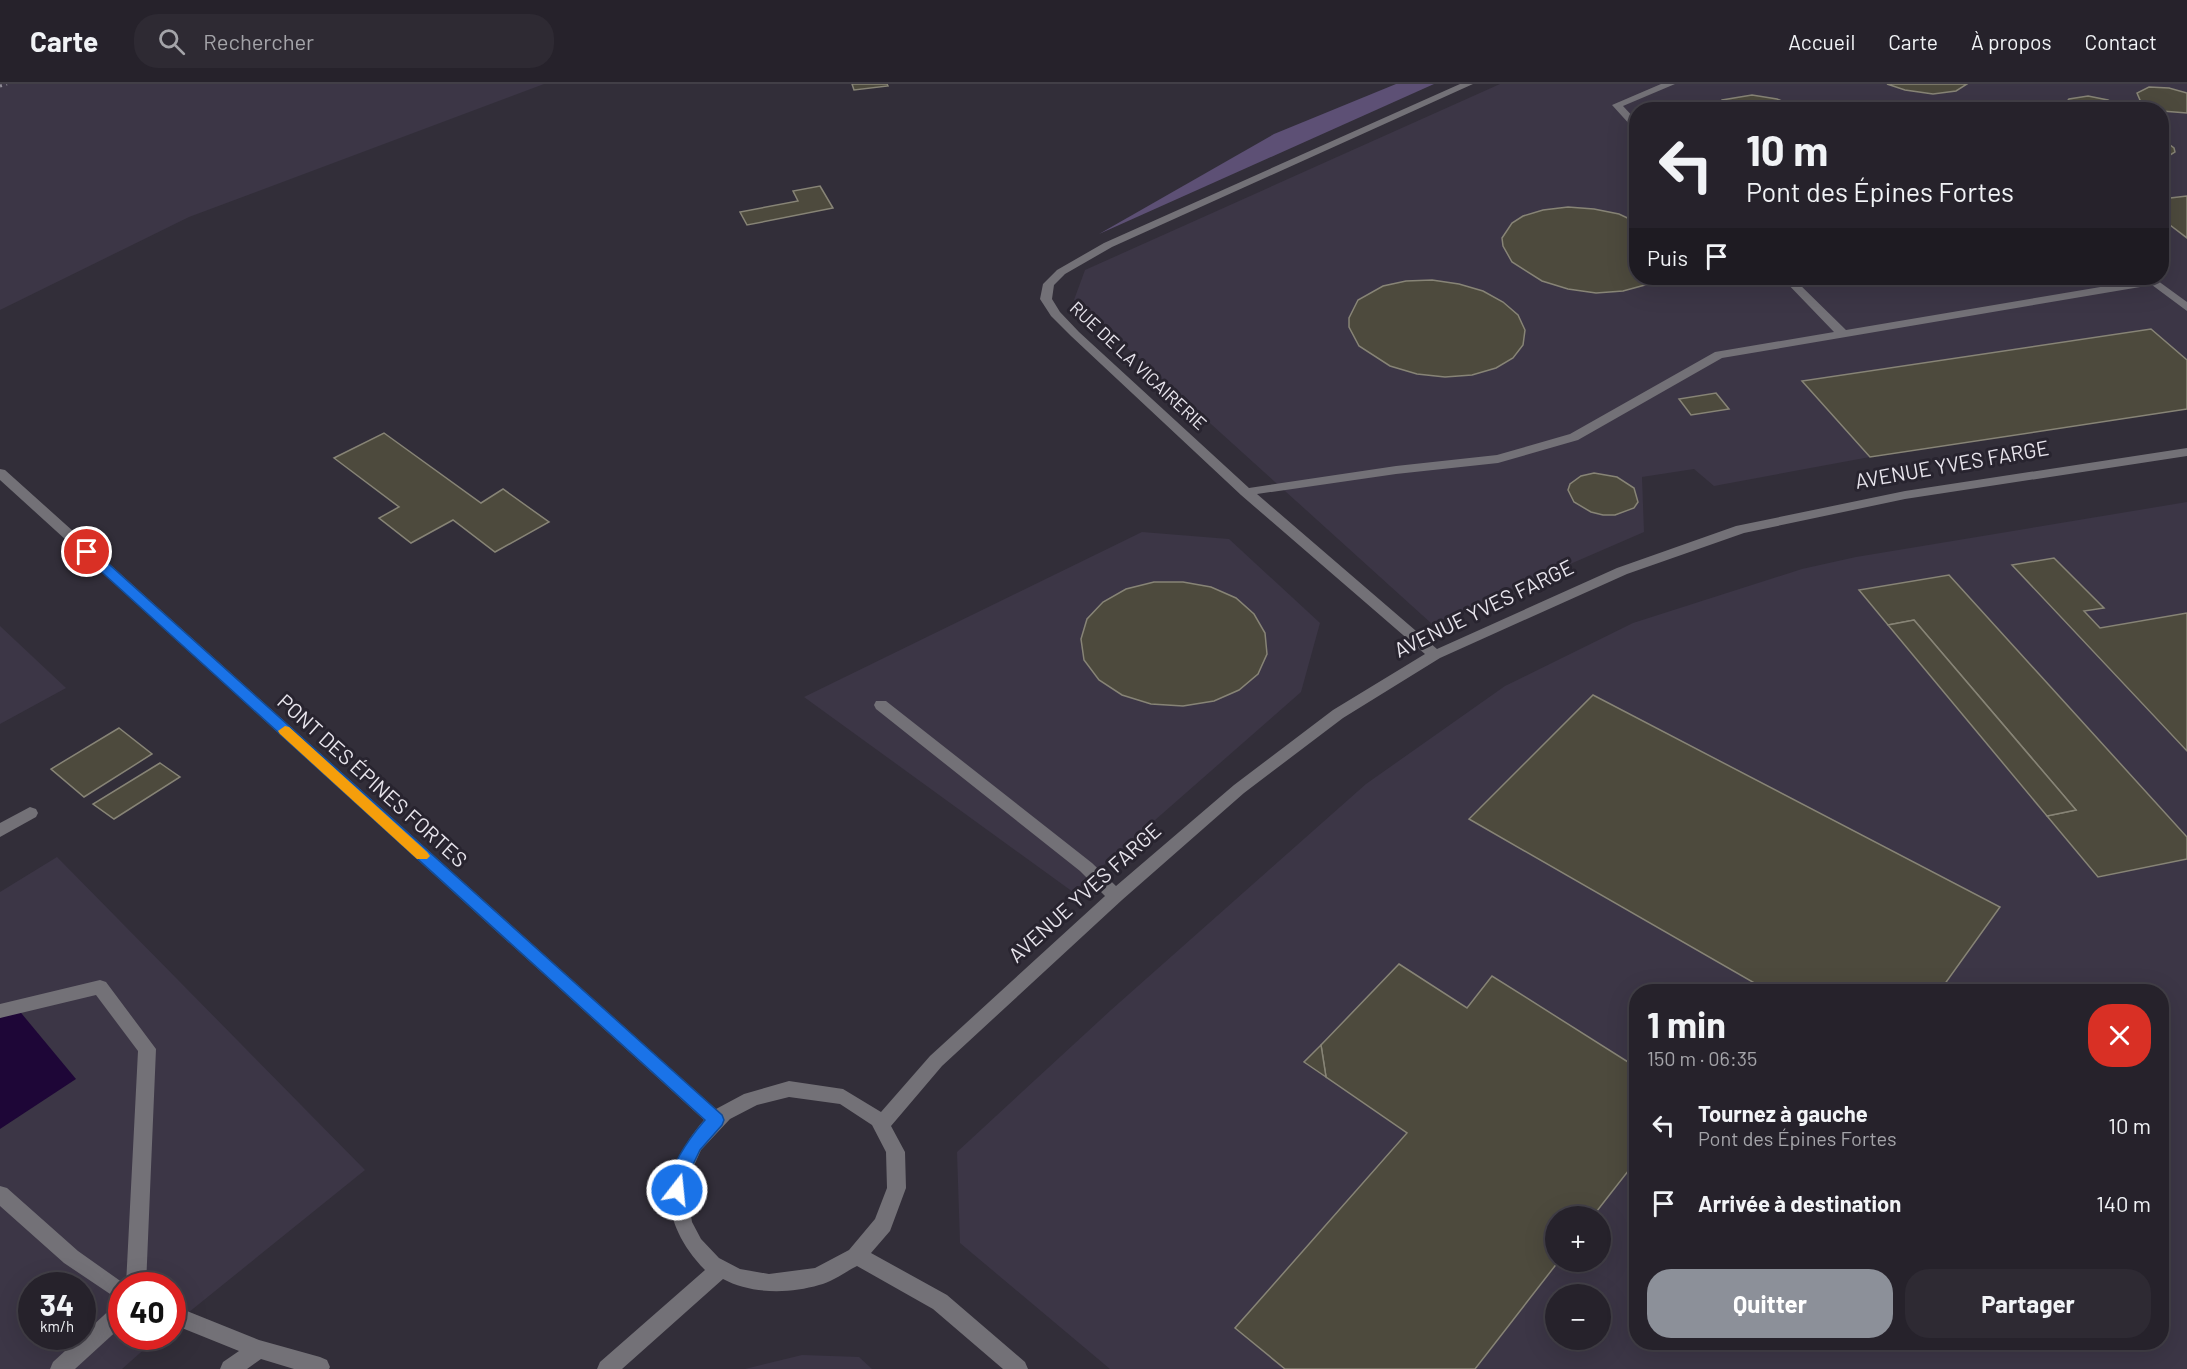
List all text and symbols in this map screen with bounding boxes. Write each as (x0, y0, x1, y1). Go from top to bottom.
search box (134, 14, 554, 68)
text: Carte (30, 24, 98, 58)
icon: search (155, 25, 188, 58)
text: Rechercher (203, 28, 314, 54)
text: Accueil (1788, 29, 1855, 54)
text: Carte (1888, 29, 1938, 54)
text: À propos (1971, 29, 2052, 54)
text: Contact (2085, 29, 2157, 54)
text: 10 m (1746, 124, 1828, 174)
icon: left (1647, 126, 1725, 204)
text: Pont des Épines Fortes (1746, 175, 2014, 207)
icon: arrive (1700, 240, 1733, 273)
text: Puis (1647, 244, 1688, 270)
street label: RUE DE LA VICAIRERIE (1066, 296, 1211, 434)
street label: AVENUE YVES FARGE (1853, 434, 2051, 493)
pin (61, 526, 112, 577)
icon: arrive (70, 535, 103, 568)
street label: AVENUE YVES FARGE (1390, 553, 1577, 662)
street label: PONT DES ÉPINES FORTES (273, 688, 473, 872)
street label: AVENUE YVES FARGE (1003, 817, 1165, 967)
text: 1 min (1647, 1002, 1726, 1045)
button: close (2088, 1004, 2151, 1067)
text: 150 m · 06:35 (1647, 1046, 1757, 1070)
text: Tournez à gauche (1698, 1100, 1868, 1126)
icon: left (1647, 1109, 1680, 1142)
text: 10 m (2108, 1112, 2151, 1138)
text: Pont des Épines Fortes (1698, 1126, 1897, 1150)
position arrow (645, 1158, 709, 1222)
icon: arrive (1647, 1187, 1680, 1220)
text: Arrivée à destination (1698, 1190, 1901, 1216)
text: 140 m (2096, 1190, 2151, 1216)
map controls (1545, 1206, 1611, 1350)
button: + (1545, 1206, 1611, 1272)
button: Quitter (1647, 1269, 1893, 1338)
button: Partager (1905, 1269, 2151, 1338)
speed limit sign: 40 (108, 1272, 186, 1350)
button: − (1545, 1284, 1611, 1350)
text: 34 (40, 1286, 74, 1322)
text: km/h (40, 1317, 74, 1335)

